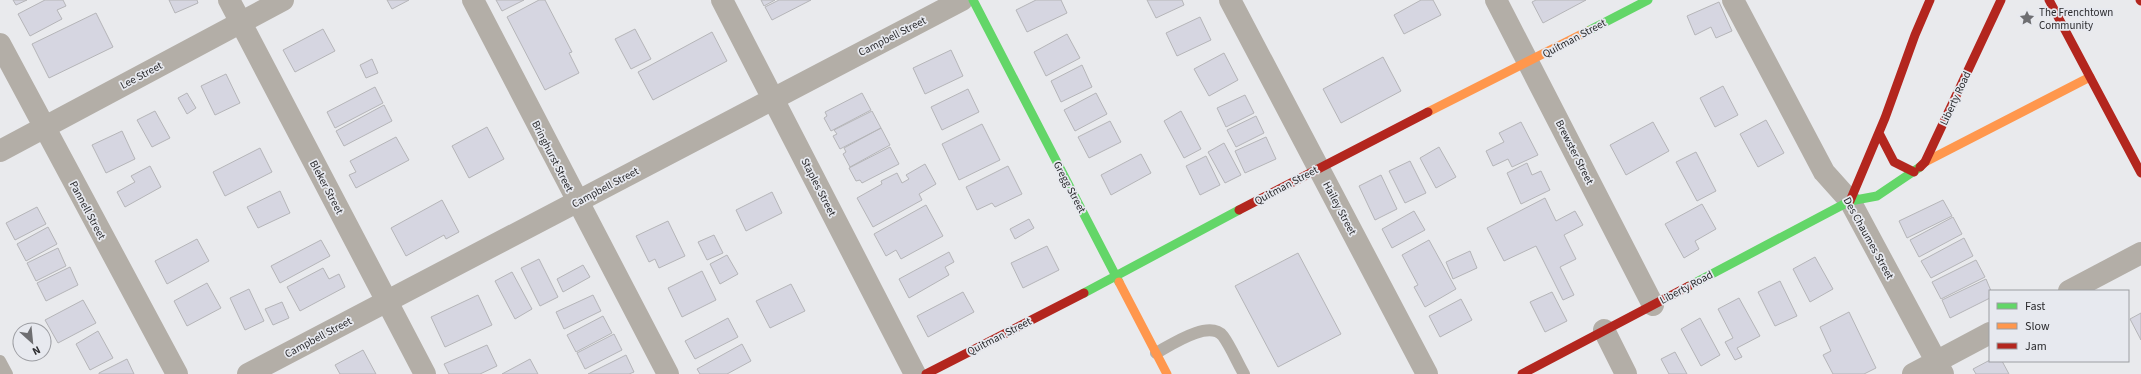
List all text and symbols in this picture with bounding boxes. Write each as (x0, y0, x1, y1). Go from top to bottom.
place label: The Frenchtown Community (2039, 5, 2113, 33)
place icon: The Frenchtown Community (2018, 9, 2036, 27)
street label: Campbell Street (856, 13, 929, 60)
street label: Quitman Street (1540, 15, 1609, 62)
street label: Lee Street (117, 58, 165, 93)
street label: Liberty Road (1936, 69, 1975, 128)
street label: Brewster Street (1552, 117, 1597, 187)
street label: Bringhurst Street (528, 118, 577, 195)
street label: Staples Street (797, 156, 840, 219)
street label: Bleker Street (306, 158, 347, 217)
street label: Gregg Street (1050, 159, 1090, 216)
street label: Quitman Street (1252, 162, 1321, 209)
street label: Campbell Street (569, 163, 642, 211)
street label: Pannell Street (66, 178, 109, 242)
street label: Hailey Street (1319, 179, 1360, 238)
street label: Des Chaumes Street (1840, 194, 1898, 282)
street label: Liberty Road (1657, 267, 1715, 308)
legend (1989, 290, 2129, 362)
text: Fast (2025, 298, 2045, 315)
street label: Campbell Street (282, 313, 355, 361)
street label: Quitman Street (965, 314, 1034, 359)
text: Slow (2025, 318, 2050, 335)
north arrow (12, 322, 52, 362)
text: Jam (2025, 338, 2047, 355)
text: N (30, 342, 43, 359)

